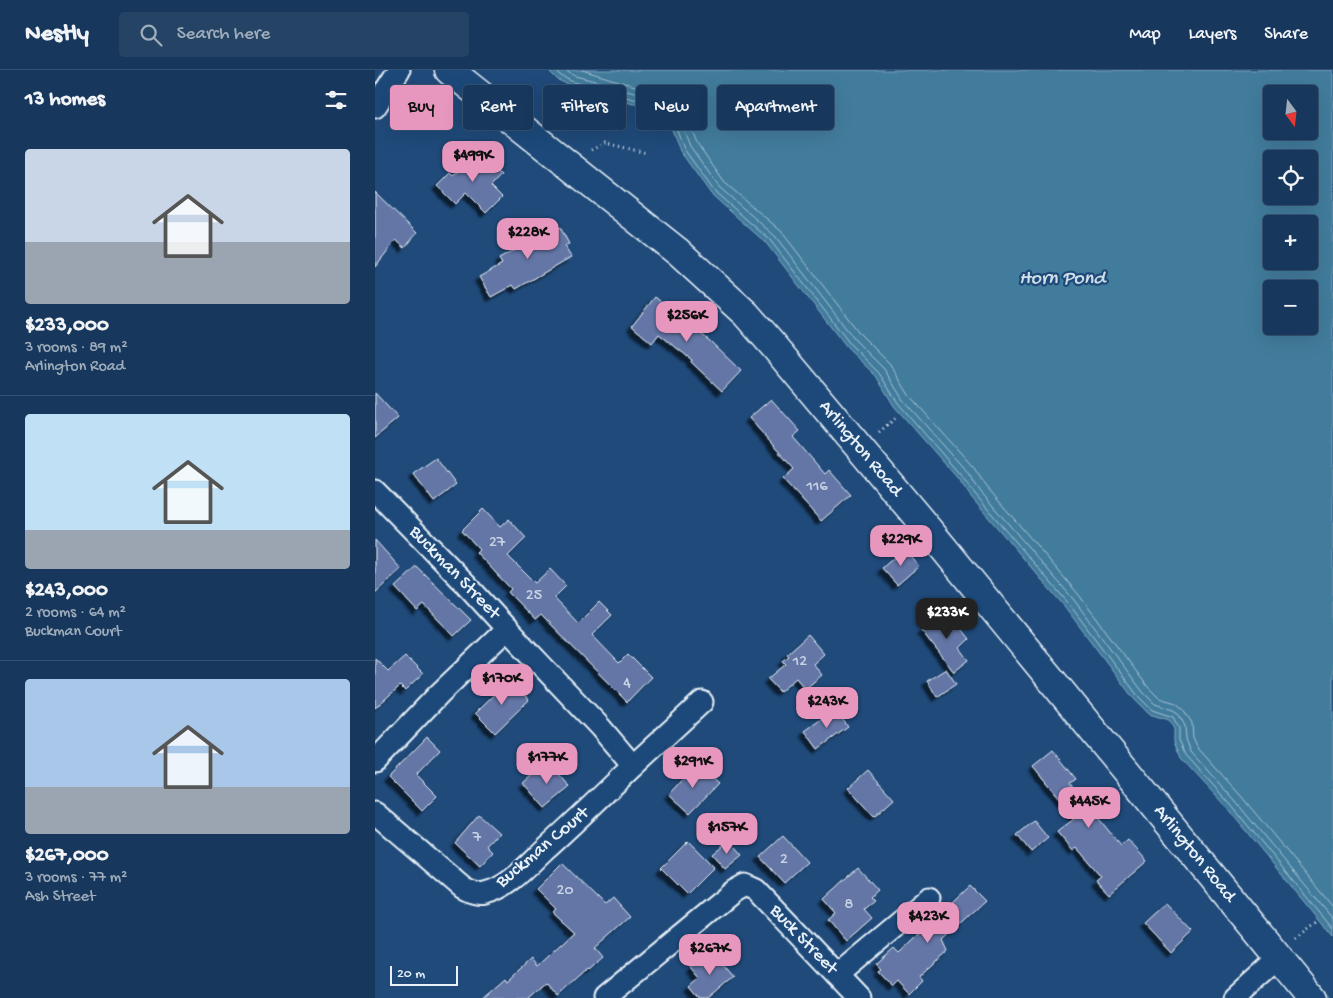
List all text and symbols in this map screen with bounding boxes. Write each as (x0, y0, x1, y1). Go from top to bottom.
search box (119, 12, 469, 57)
text: Nestly (25, 20, 89, 49)
icon: search (137, 21, 165, 49)
text: Search here (177, 23, 270, 46)
text: Map (1129, 24, 1161, 45)
text: Layers (1189, 24, 1236, 45)
text: Share (1264, 24, 1308, 45)
chip: Buy (390, 85, 453, 130)
chip: Rent (463, 85, 533, 130)
chip: Filters (543, 85, 626, 130)
chip: New (636, 85, 707, 130)
chip: Apartment (717, 85, 834, 130)
north arrow (1263, 85, 1317, 140)
map controls (1263, 85, 1318, 335)
icon: filters (322, 86, 350, 114)
text: 13 homes (25, 88, 105, 113)
pin: $499K (438, 140, 508, 183)
text: $499K (453, 147, 493, 166)
button: locate (1263, 150, 1318, 205)
icon: home (143, 181, 233, 271)
button: + (1263, 215, 1318, 270)
pin: $228K (493, 218, 563, 260)
text: $228K (508, 224, 548, 243)
water label: Horn Pond (1019, 268, 1107, 291)
button: − (1263, 280, 1318, 335)
pin: $256K (652, 300, 722, 343)
text: $256K (667, 307, 707, 326)
text: $233,000 (25, 314, 109, 339)
text: 3 rooms · 89 m² (25, 339, 127, 358)
text: Arlington Road (25, 358, 125, 377)
street label: Arlington Road (813, 396, 908, 503)
icon: home (143, 447, 233, 537)
house number: 116 (805, 478, 828, 497)
street label: Buckman Street (403, 520, 506, 626)
pin: $229K (866, 524, 936, 567)
text: $229K (881, 531, 921, 550)
house number: 27 (489, 534, 506, 553)
text: $243,000 (25, 579, 108, 604)
house number: 25 (526, 587, 542, 606)
pin: $233K (912, 598, 982, 640)
text: 2 rooms · 64 m² (25, 604, 126, 623)
text: $233K (927, 604, 967, 623)
text: Buckman Court (25, 623, 122, 642)
house number: 12 (792, 653, 807, 672)
pin: $170K (467, 664, 537, 706)
text: $170K (482, 670, 522, 689)
house number: 4 (623, 675, 631, 694)
pin: $243K (792, 686, 862, 729)
text: $243K (807, 693, 847, 712)
icon: home (143, 712, 233, 802)
pin: $177K (512, 742, 582, 785)
pin: $291K (658, 746, 728, 789)
text: $177K (527, 749, 567, 768)
text: $291K (674, 753, 712, 772)
pin: $445K (1054, 786, 1124, 829)
text: $445K (1069, 793, 1109, 812)
street label: Buckman Court (491, 801, 596, 894)
street label: Arlington Road (1148, 801, 1241, 909)
pin: $157K (692, 812, 762, 855)
text: $157K (707, 819, 747, 838)
house number: 7 (472, 829, 482, 848)
text: $267,000 (25, 844, 109, 869)
house number: 2 (780, 851, 788, 870)
text: 3 rooms · 77 m² (25, 869, 127, 888)
house number: 20 (557, 882, 573, 901)
text: Ash Street (25, 888, 95, 907)
house number: 8 (845, 896, 854, 915)
street label: Buck Street (763, 899, 844, 982)
pin: $423K (893, 902, 963, 944)
text: $423K (908, 908, 948, 927)
pin: $267K (675, 934, 745, 976)
text: $267K (690, 940, 730, 959)
scale bar (390, 963, 457, 986)
text: 20 m (397, 966, 425, 983)

